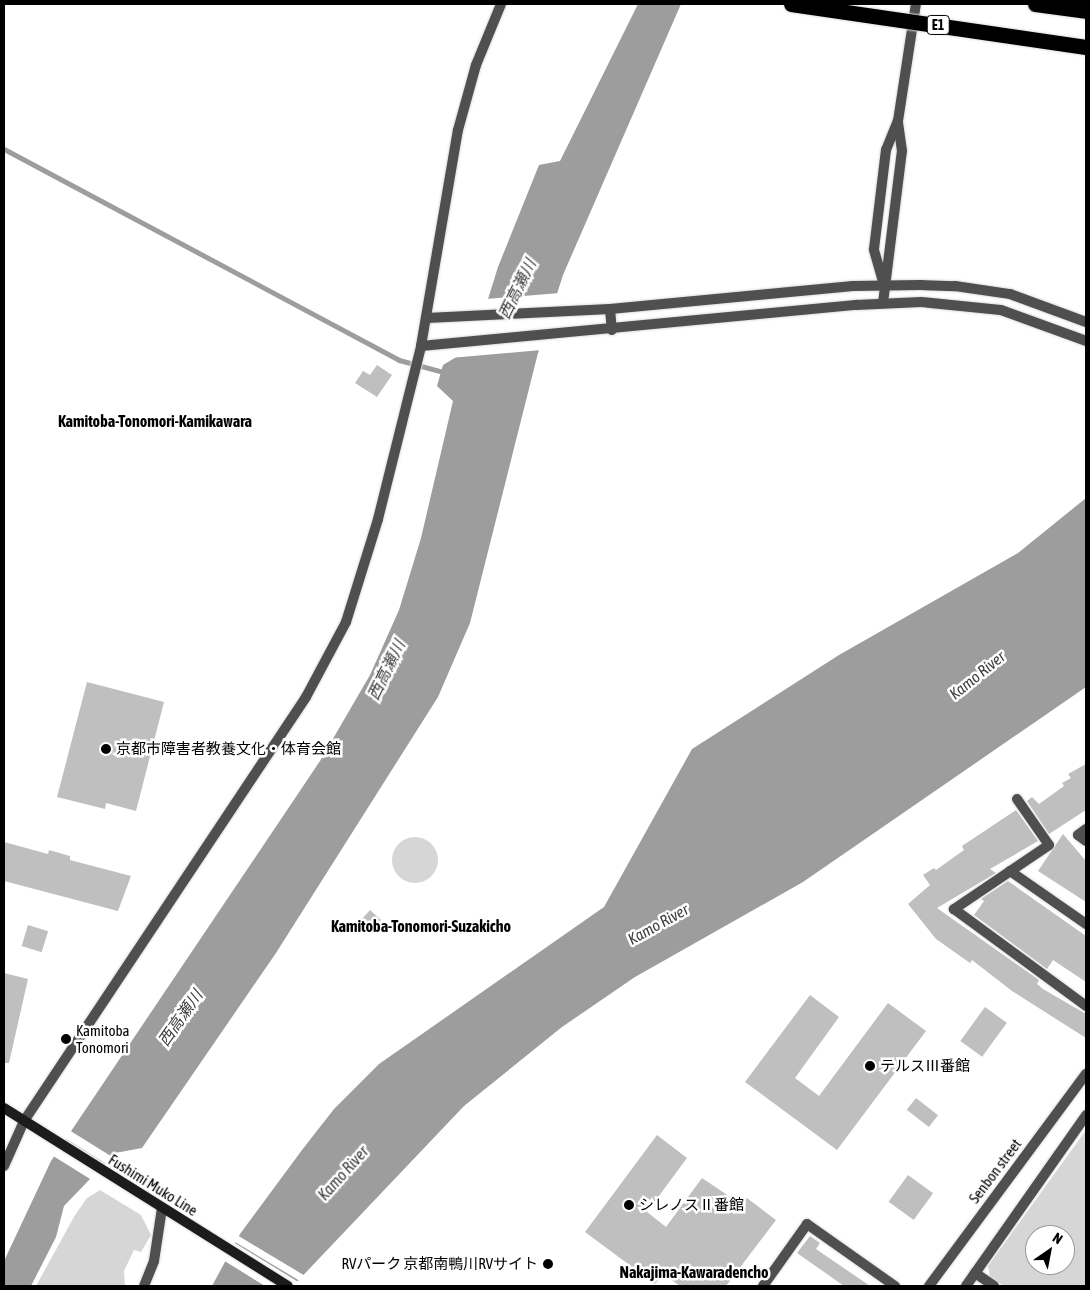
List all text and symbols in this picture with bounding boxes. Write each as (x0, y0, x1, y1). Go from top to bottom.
road number: E1 (926, 14, 950, 36)
water label: 西高瀬川 (494, 256, 540, 322)
district label: Kamitoba-Tonomori-Kamikawara (58, 411, 252, 431)
water label: 西高瀬川 (363, 637, 409, 703)
water label: Kamo River (945, 647, 1009, 703)
place label: 京都市障害者教養文化・体育会館 (116, 740, 341, 758)
marker: 京都市障害者教養文化・体育会館 (100, 743, 112, 755)
water label: Kamo River (624, 900, 692, 948)
district label: Kamitoba-Tonomori-Suzakicho (331, 916, 511, 936)
water label: 西高瀬川 (154, 986, 206, 1050)
place label: Kamitoba Tonomori (76, 1021, 130, 1056)
marker: Kamitoba Tonomori (60, 1033, 72, 1045)
place label: テルスⅢ番館 (880, 1057, 970, 1075)
marker: テルスⅢ番館 (864, 1060, 876, 1072)
street label: Senbon street (965, 1135, 1025, 1207)
water label: Kamo River (314, 1142, 372, 1204)
street label: Fushimi Muko Line (105, 1150, 201, 1220)
place label: シレノスⅡ番館 (639, 1196, 744, 1214)
marker: シレノスⅡ番館 (623, 1199, 635, 1211)
north arrow (1025, 1225, 1075, 1275)
text: N (1050, 1229, 1065, 1247)
place label: RVパーク 京都南鴨川RVサイト (342, 1255, 538, 1273)
marker: RVパーク 京都南鴨川RVサイト (542, 1258, 554, 1270)
district label: Nakajima-Kawaradencho (619, 1262, 769, 1282)

